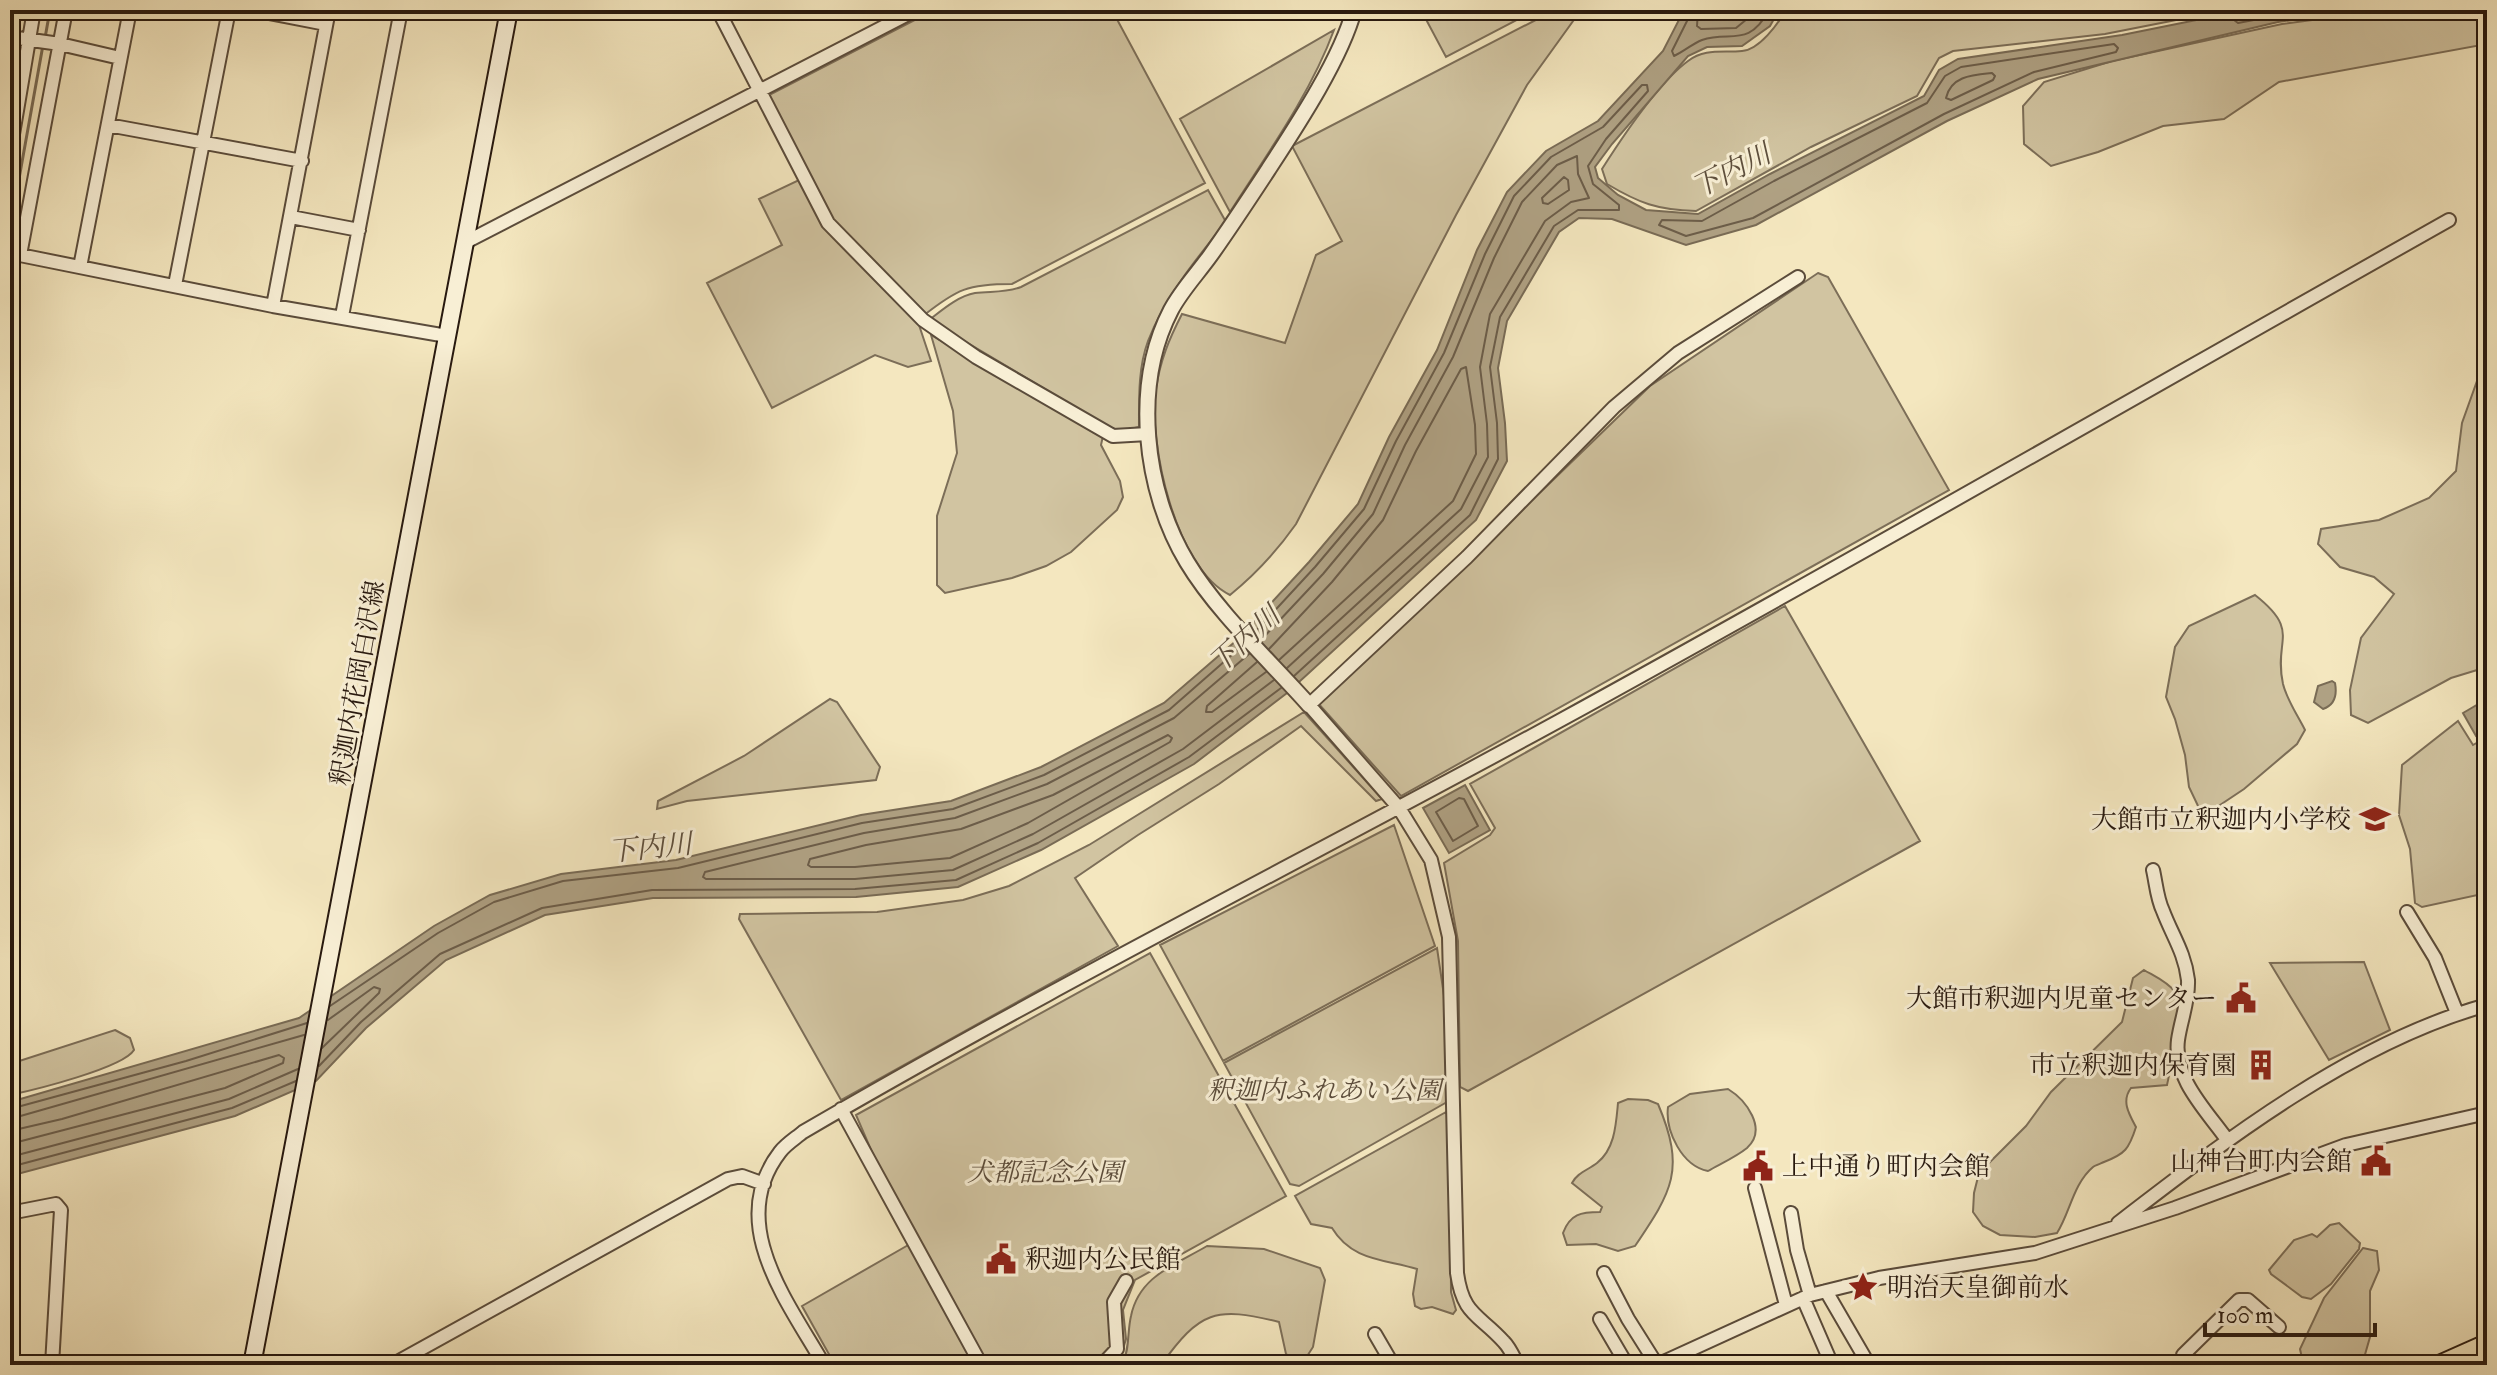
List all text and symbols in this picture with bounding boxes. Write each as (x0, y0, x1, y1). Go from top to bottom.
water label: 下内川 (1686, 135, 1780, 206)
street label: 釈迦内花岡白沢線 (324, 578, 392, 788)
water label: 下内川 (1202, 597, 1290, 681)
school or university icon: 大館市立釈迦内小学校 (2358, 802, 2392, 836)
place label: 大館市立釈迦内小学校 (2091, 804, 2351, 836)
water label: 下内川 (607, 826, 697, 870)
public building icon: 大館市釈迦内児童センター (2224, 981, 2258, 1015)
place label: 大館市釈迦内児童センター (1906, 983, 2217, 1015)
building icon: 市立釈迦内保育園 (2244, 1048, 2278, 1082)
place label: 市立釈迦内保育園 (2029, 1050, 2237, 1082)
park label: 釈迦内ふれあい公園 (1207, 1075, 1445, 1107)
public building icon: 山神台町内会館 (2359, 1144, 2393, 1178)
place label: 山神台町内会館 (2170, 1146, 2352, 1178)
public building icon: 上中通り町内会館 (1741, 1149, 1775, 1183)
place label: 上中通り町内会館 (1782, 1151, 1990, 1183)
park label: 犬都記念公園 (967, 1157, 1127, 1189)
public building icon: 釈迦内公民館 (984, 1242, 1018, 1276)
place label: 釈迦内公民館 (1025, 1244, 1181, 1276)
place icon: 明治天皇御前水 (1846, 1270, 1880, 1304)
place label: 明治天皇御前水 (1887, 1272, 2069, 1304)
scale bar (2205, 1287, 2375, 1337)
text: 100 m (2217, 1300, 2274, 1331)

